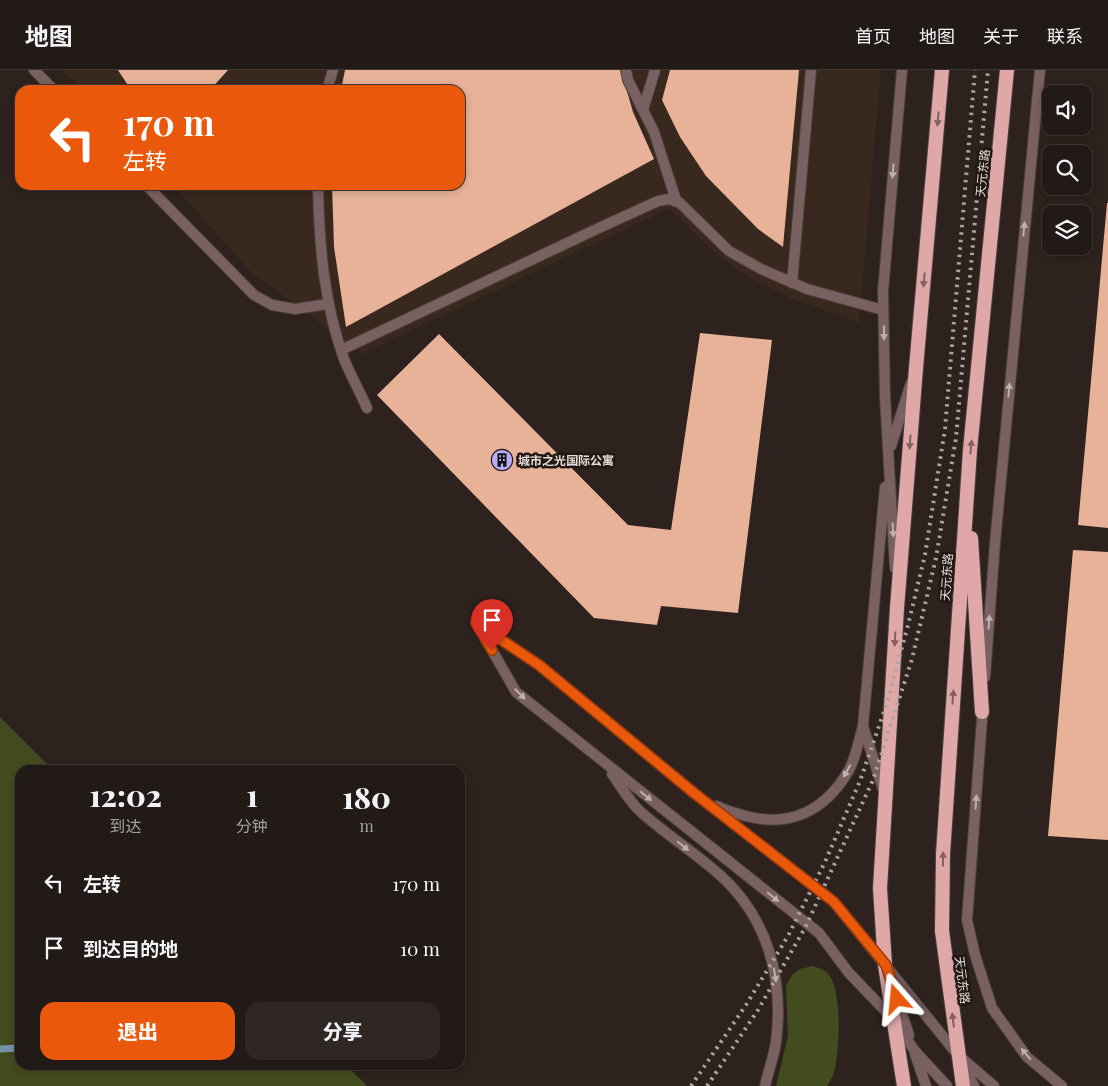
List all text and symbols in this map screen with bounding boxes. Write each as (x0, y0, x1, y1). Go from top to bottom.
text: 地图 (25, 19, 73, 51)
text: 首页 (855, 24, 891, 48)
text: 地图 (919, 24, 955, 48)
text: 关于 (983, 24, 1019, 48)
text: 联系 (1047, 24, 1083, 48)
map controls (1042, 85, 1092, 255)
button: sound (1042, 85, 1092, 135)
text: 170 m (123, 98, 215, 145)
icon: left (40, 105, 105, 170)
one-way arrow (934, 111, 942, 127)
text: 左转 (123, 145, 167, 175)
button: search (1042, 145, 1092, 195)
street label: 天元东路 (972, 148, 992, 198)
one-way arrow (889, 163, 897, 179)
button: layers (1042, 205, 1092, 255)
one-way arrow (1021, 220, 1029, 236)
one-way arrow (919, 273, 927, 289)
one-way arrow (880, 325, 888, 341)
one-way arrow (1005, 382, 1013, 398)
one-way arrow (906, 435, 914, 451)
one-way arrow (967, 439, 975, 455)
building icon: 城市之光国际公寓 (490, 448, 514, 472)
place label: 城市之光国际公寓 (518, 452, 614, 468)
one-way arrow (889, 522, 897, 538)
street label: 天元东路 (936, 552, 956, 602)
pin (471, 599, 513, 650)
icon: arrive (478, 606, 506, 634)
one-way arrow (985, 614, 993, 630)
one-way arrow (891, 632, 899, 648)
one-way arrow (514, 688, 526, 700)
one-way arrow (950, 688, 958, 704)
one-way arrow (843, 764, 851, 779)
text: 12:02 (89, 775, 162, 815)
text: 1 (246, 775, 258, 815)
text: 180 (342, 777, 391, 817)
one-way arrow (639, 790, 652, 801)
one-way arrow (972, 793, 980, 809)
text: 到达 (109, 815, 142, 836)
text: 分钟 (236, 815, 268, 836)
text: m (359, 815, 374, 836)
one-way arrow (677, 841, 690, 852)
one-way arrow (939, 850, 947, 866)
icon: left (40, 869, 68, 897)
text: 左转 (83, 870, 121, 896)
text: 170 m (392, 870, 440, 896)
one-way arrow (766, 891, 779, 902)
icon: arrive (40, 934, 68, 962)
text: 到达目的地 (83, 935, 178, 961)
text: 10 m (400, 935, 440, 961)
street label: 天元东路 (952, 955, 974, 1005)
one-way arrow (771, 967, 779, 983)
position arrow (870, 972, 922, 1024)
button: 退出 (40, 1002, 235, 1060)
button: 分享 (245, 1002, 440, 1060)
one-way arrow (949, 1012, 957, 1028)
one-way arrow (1020, 1048, 1031, 1061)

